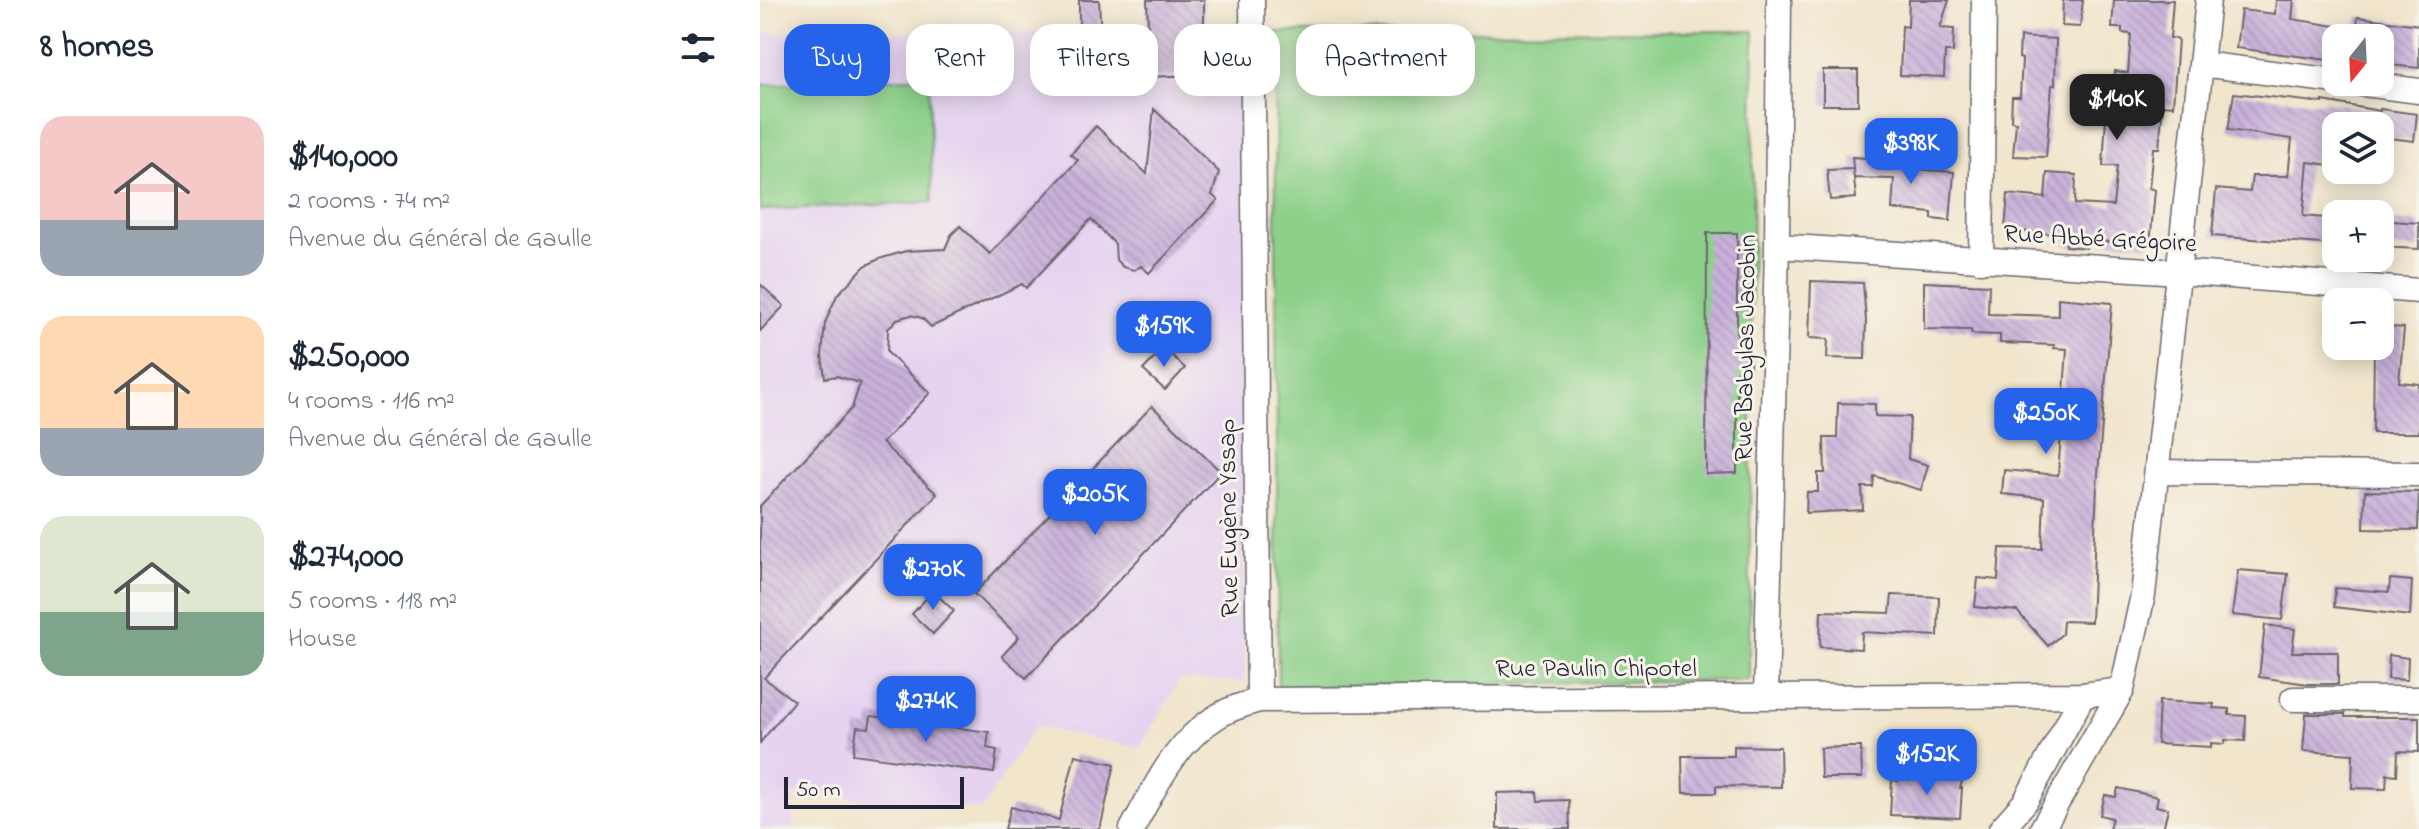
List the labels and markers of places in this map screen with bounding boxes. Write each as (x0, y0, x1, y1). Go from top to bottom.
pin: $140K (2061, 74, 2173, 142)
pin: $398K (1855, 118, 1967, 186)
pin: $159K (1108, 301, 1220, 369)
pin: $250K (1990, 388, 2102, 456)
pin: $205K (1039, 469, 1151, 537)
pin: $270K (877, 544, 989, 612)
pin: $274K (870, 676, 982, 744)
pin: $152K (1871, 729, 1983, 797)

